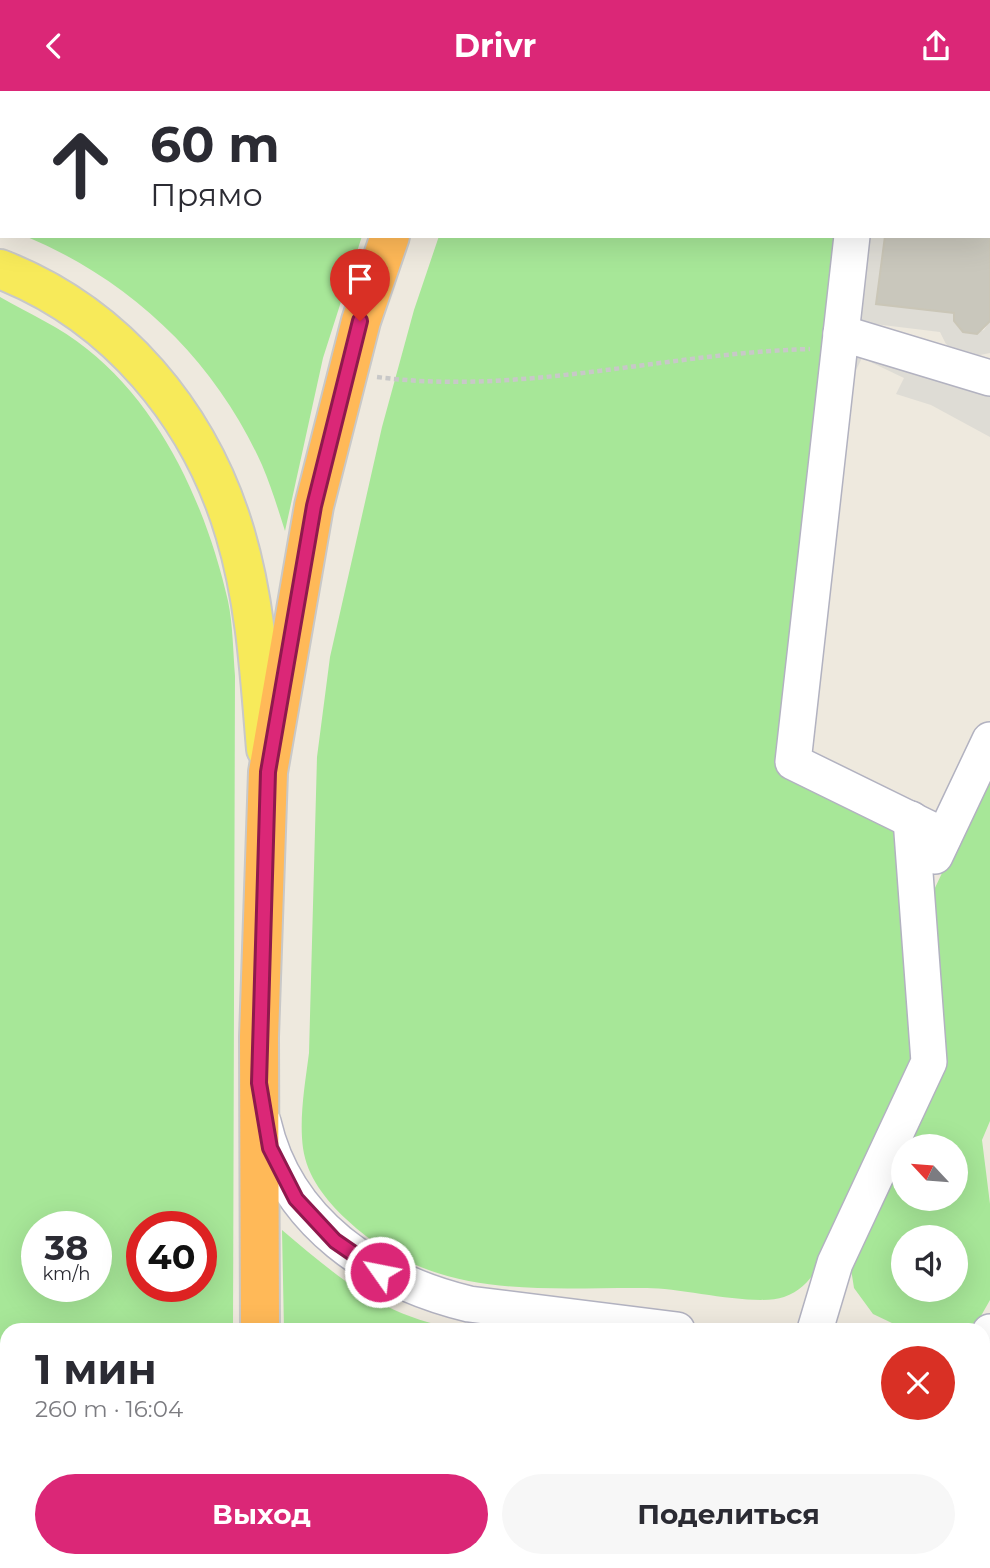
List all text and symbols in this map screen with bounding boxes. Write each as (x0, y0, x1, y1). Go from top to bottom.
text: Drivr (454, 26, 536, 65)
icon: back (35, 27, 73, 65)
icon: share (917, 27, 955, 65)
text: 60 m (150, 115, 280, 174)
icon: ahead (35, 119, 126, 210)
text: Прямо (150, 175, 263, 214)
pin (330, 249, 390, 321)
icon: arrive (341, 260, 379, 298)
north arrow (891, 1134, 968, 1211)
map controls (891, 1134, 968, 1302)
speed limit sign: 40 (126, 1211, 217, 1302)
button: sound (891, 1225, 968, 1302)
text: 38 (45, 1226, 88, 1269)
position arrow (343, 1235, 417, 1309)
text: km/h (42, 1263, 91, 1285)
text: 1 мин (35, 1343, 157, 1395)
button: close (881, 1346, 955, 1420)
text: 260 m · 16:04 (35, 1395, 183, 1423)
button: Выход (35, 1474, 488, 1554)
button: Поделиться (502, 1474, 955, 1554)

